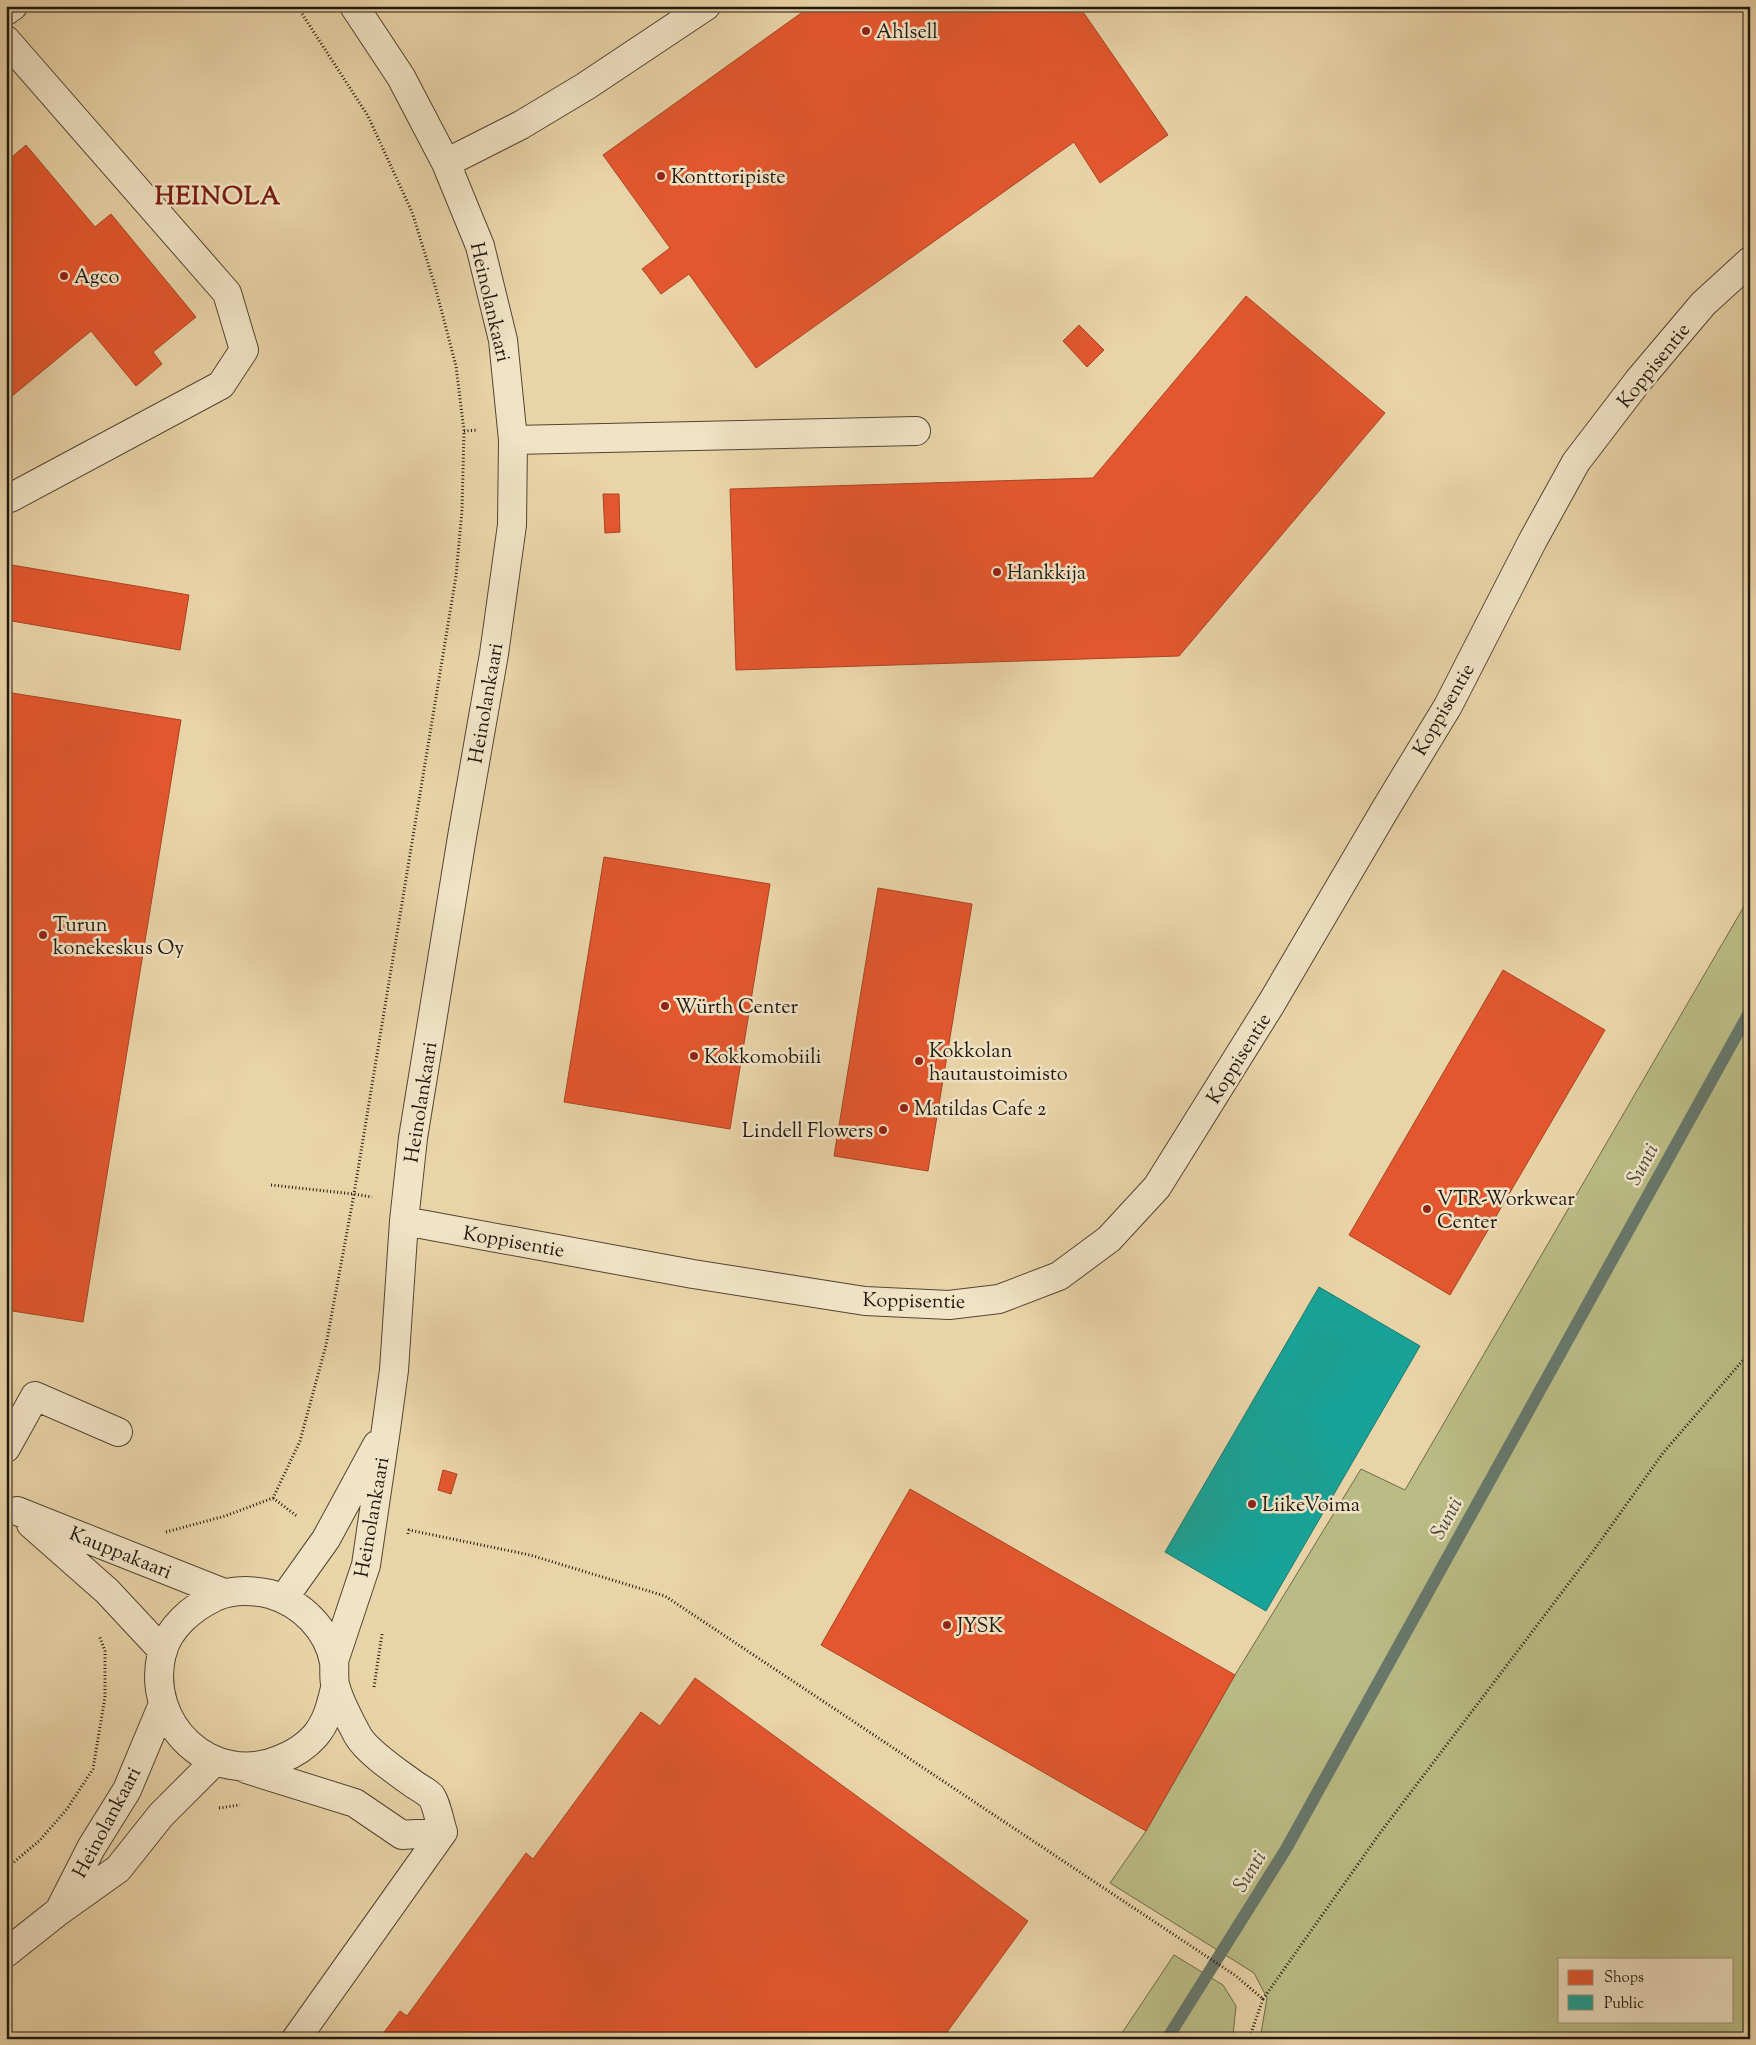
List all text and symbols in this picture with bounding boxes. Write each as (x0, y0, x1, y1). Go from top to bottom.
place label: Ahlsell (876, 19, 938, 48)
marker: Ahlsell (860, 25, 872, 37)
place label: Konttoripiste (671, 164, 786, 193)
marker: Konttoripiste (655, 170, 667, 182)
district label: HEINOLA (155, 180, 281, 216)
street label: Heinolankaari (461, 240, 517, 366)
place label: Agco (74, 264, 120, 293)
marker: Agco (58, 270, 70, 282)
street label: Koppisentie (1611, 318, 1698, 416)
place label: Hankkija (1007, 560, 1086, 589)
marker: Hankkija (991, 566, 1003, 578)
street label: Heinolankaari (463, 640, 512, 766)
street label: Koppisentie (1407, 659, 1483, 762)
place label: Turun konekeskus Oy (53, 912, 184, 964)
marker: Turun konekeskus Oy (37, 929, 49, 941)
place label: Würth Center (675, 994, 799, 1023)
marker: Würth Center (659, 1000, 671, 1012)
street label: Koppisentie (1201, 1008, 1280, 1110)
place label: Kokkolan hautaustoimisto (929, 1038, 1068, 1090)
street label: Heinolankaari (399, 1039, 446, 1165)
place label: Kokkomobiili (704, 1044, 822, 1073)
marker: Kokkomobiili (688, 1050, 700, 1062)
marker: Kokkolan hautaustoimisto (913, 1055, 925, 1067)
place label: Matildas Cafe 2 (914, 1096, 1046, 1125)
marker: Matildas Cafe 2 (898, 1102, 910, 1114)
place label: Lindell Flowers (742, 1118, 873, 1147)
marker: Lindell Flowers (877, 1124, 889, 1136)
water label: Sunti (1620, 1139, 1667, 1191)
place label: VTR-Workwear Center (1437, 1186, 1575, 1238)
marker: VTR-Workwear Center (1421, 1203, 1433, 1215)
street label: Koppisentie (461, 1220, 567, 1267)
street label: Koppisentie (862, 1287, 965, 1318)
street label: Heinolankaari (349, 1454, 398, 1580)
place label: LiikeVoima (1262, 1492, 1360, 1521)
water label: Sunti (1424, 1493, 1471, 1545)
marker: LiikeVoima (1246, 1498, 1258, 1510)
street label: Kauppakaari (64, 1521, 176, 1588)
place label: JYSK (956, 1613, 1003, 1642)
marker: JYSK (941, 1619, 953, 1631)
street label: Heinolankaari (67, 1762, 150, 1884)
water label: Sunti (1226, 1846, 1275, 1898)
legend (1558, 1958, 1734, 2022)
text: Shops (1604, 1968, 1644, 1989)
text: Public (1604, 1994, 1644, 2015)

